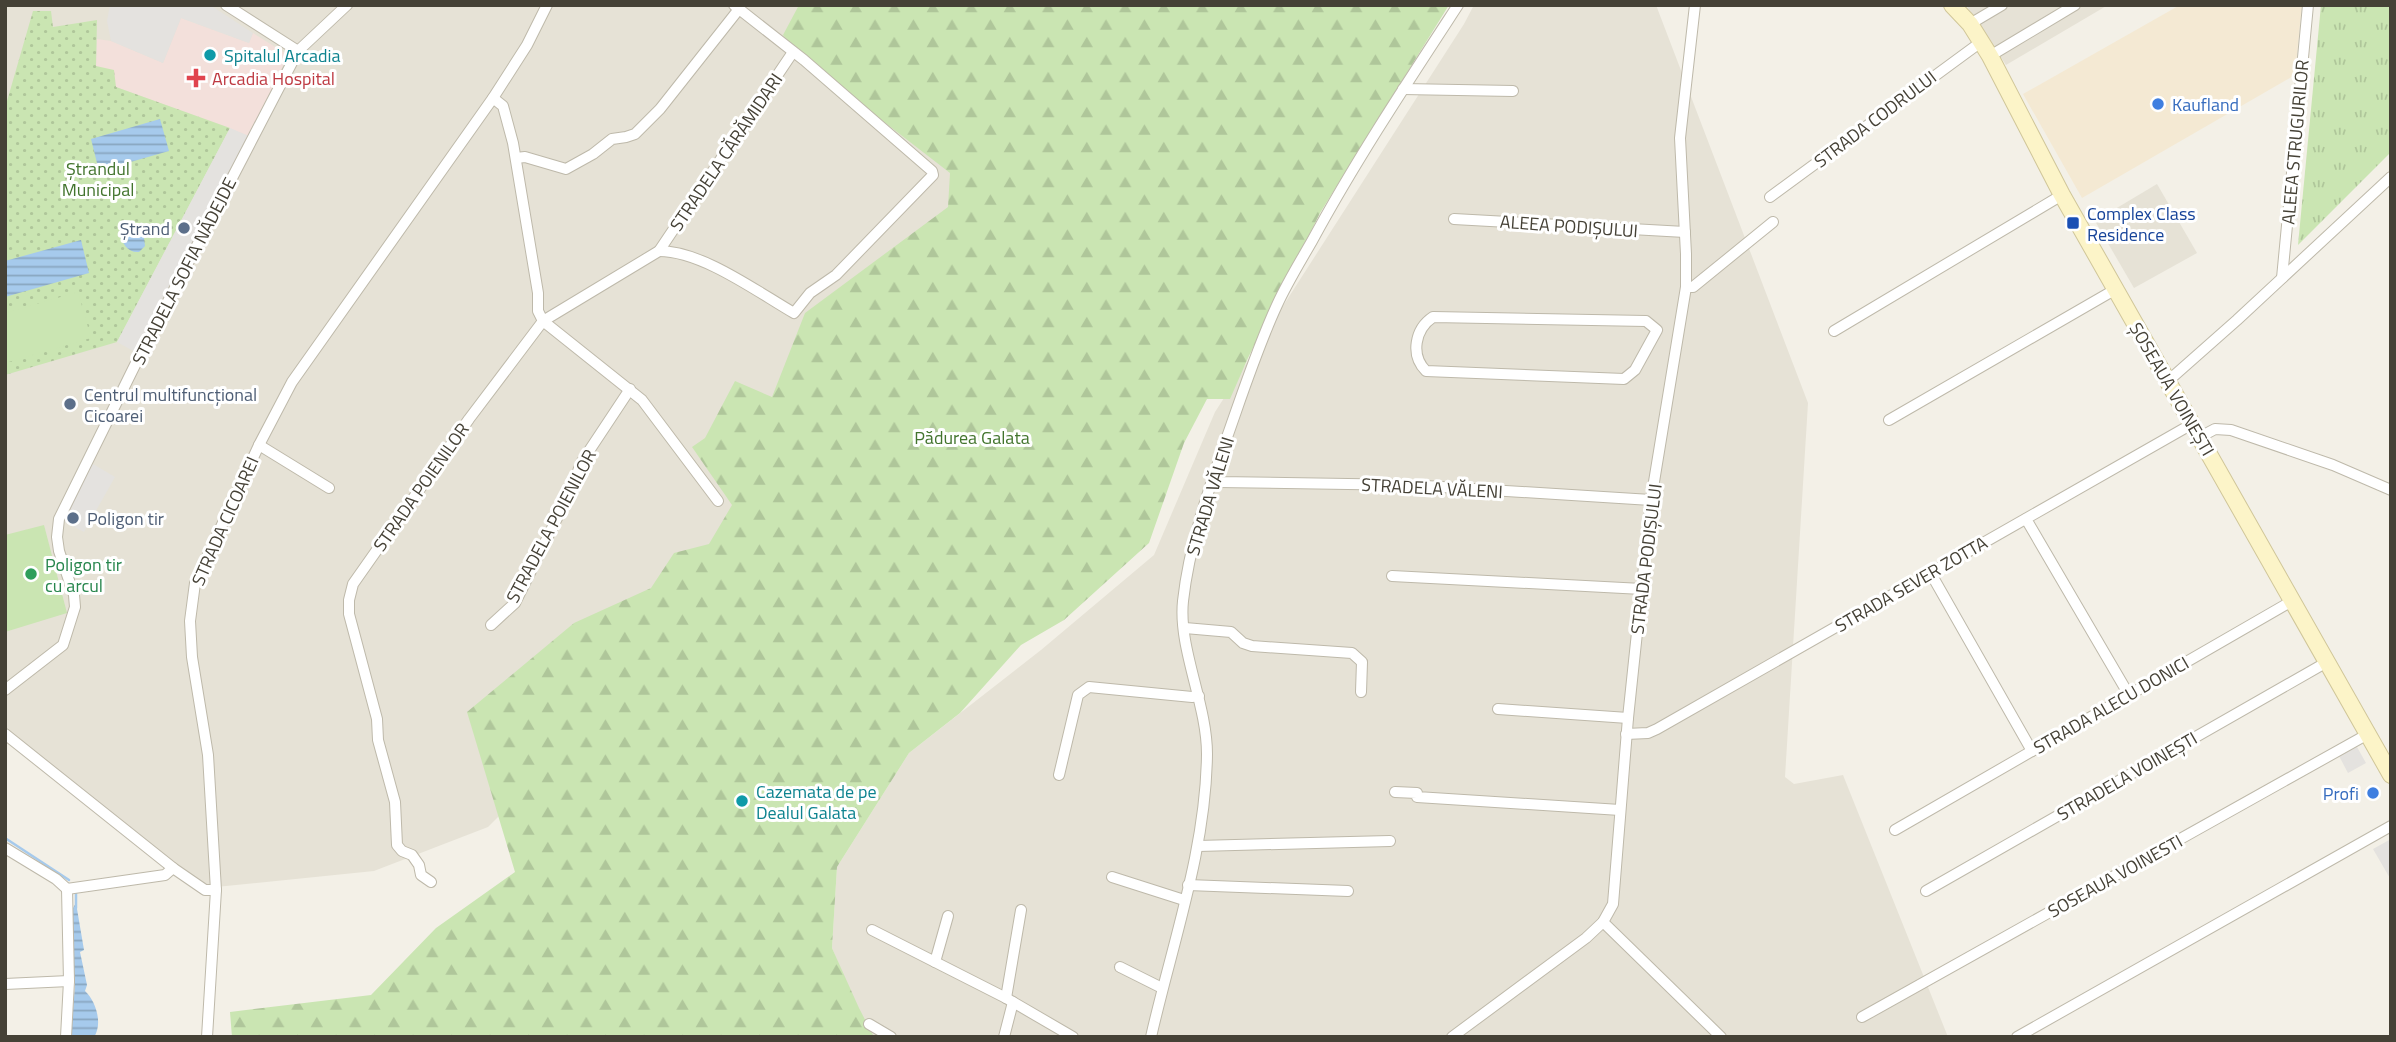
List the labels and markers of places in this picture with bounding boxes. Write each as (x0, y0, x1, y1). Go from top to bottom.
place label: Spitalul Arcadia (224, 42, 340, 69)
marker: Spitalul Arcadia (202, 47, 218, 63)
place label: Arcadia Hospital (212, 65, 335, 92)
marker: Arcadia Hospital (186, 68, 206, 88)
place label: Kaufland (2172, 91, 2239, 118)
marker: Kaufland (2150, 96, 2166, 112)
place label: Complex Class Residence (2087, 200, 2196, 248)
place label: Ștrand (120, 215, 170, 242)
marker: Complex Class Residence (2065, 215, 2081, 231)
marker: Ștrand (176, 220, 192, 236)
place label: Centrul multifuncțional Cicoarei (84, 381, 257, 429)
marker: Centrul multifuncțional Cicoarei (62, 396, 78, 412)
place label: Poligon tir (87, 505, 164, 532)
marker: Poligon tir (65, 510, 81, 526)
place label: Poligon tir cu arcul (45, 551, 122, 599)
marker: Poligon tir cu arcul (23, 566, 39, 582)
place label: Cazemata de pe Dealul Galata (756, 778, 877, 826)
place label: Profi (2323, 780, 2359, 807)
marker: Profi (2365, 785, 2381, 801)
marker: Cazemata de pe Dealul Galata (734, 793, 750, 809)

